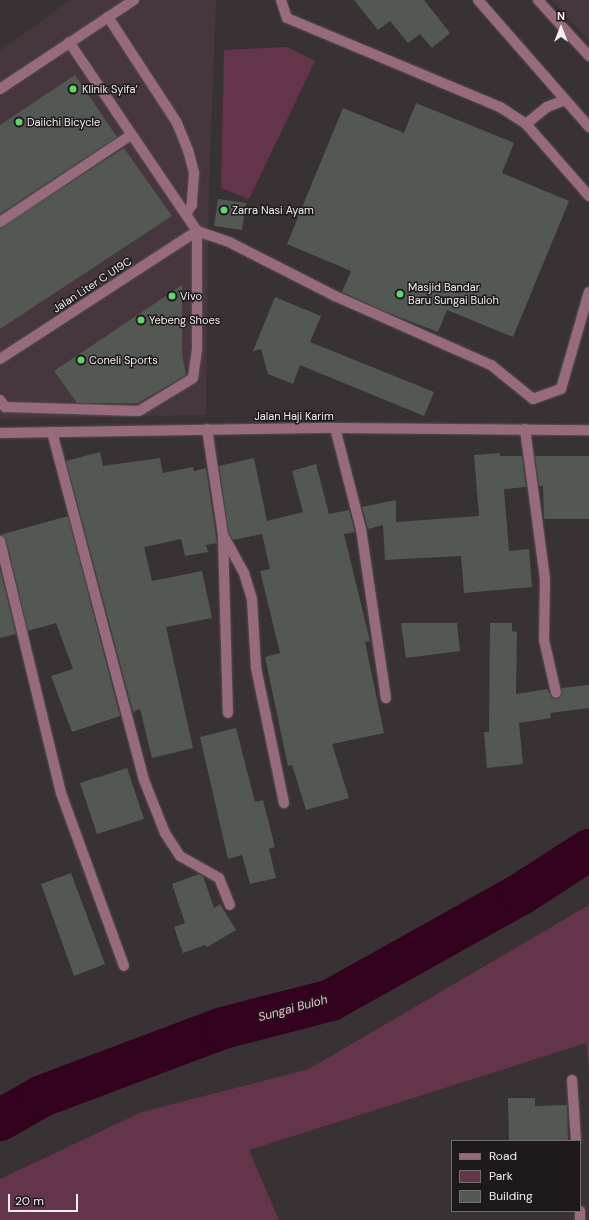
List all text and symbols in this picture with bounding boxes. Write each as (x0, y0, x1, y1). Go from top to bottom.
north arrow (541, 8, 581, 48)
text: N (557, 9, 565, 23)
place label: Klinik Syifa’ (82, 82, 138, 96)
marker: Klinik Syifa’ (67, 83, 79, 95)
place label: Daiichi Bicycle (27, 115, 100, 129)
marker: Daiichi Bicycle (14, 117, 24, 127)
place label: Zarra Nasi Ayam (232, 203, 314, 217)
marker: Zarra Nasi Ayam (219, 205, 229, 215)
street label: Jalan Liter C U19C (50, 255, 134, 315)
place label: Masjid Bandar Baru Sungai Buloh (408, 281, 499, 307)
place label: Vivo (180, 289, 202, 303)
marker: Masjid Bandar Baru Sungai Buloh (395, 289, 405, 299)
marker: Vivo (167, 291, 177, 301)
place label: Yebeng Shoes (149, 313, 220, 327)
marker: Yebeng Shoes (136, 315, 146, 325)
place label: Coneli Sports (89, 353, 158, 367)
marker: Coneli Sports (76, 355, 86, 365)
street label: Jalan Haji Karim (254, 409, 334, 423)
water label: Sungai Buloh (257, 993, 329, 1025)
legend (451, 1140, 581, 1212)
text: Road (489, 1148, 517, 1164)
text: Park (489, 1168, 513, 1184)
scale bar (10, 1186, 80, 1212)
text: Building (489, 1188, 533, 1204)
text: 20 m (15, 1193, 44, 1209)

